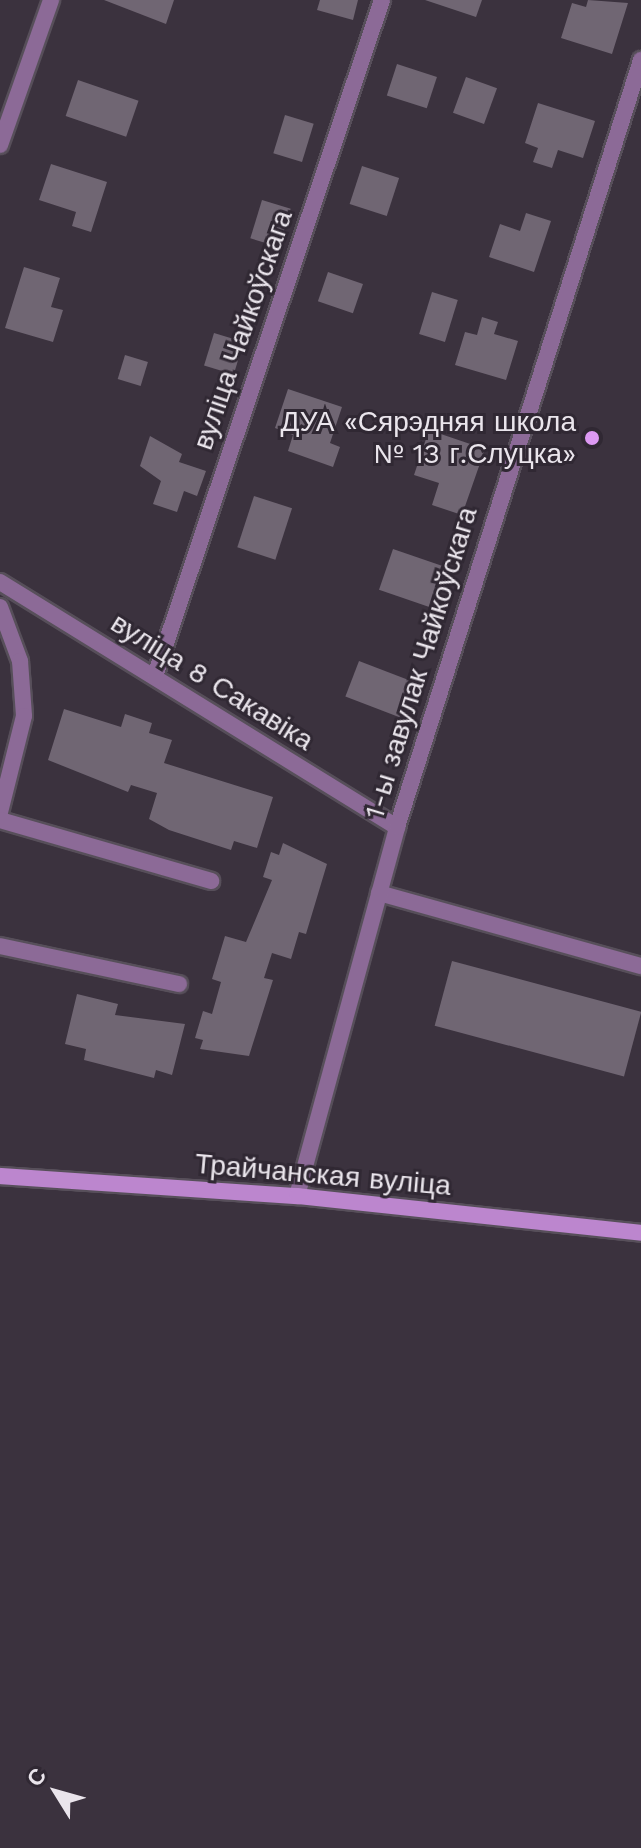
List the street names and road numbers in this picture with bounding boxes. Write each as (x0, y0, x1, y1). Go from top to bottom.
street label: вуліца Чайкоўскага (186, 206, 300, 454)
street label: 1-ы завулак Чайкоўскага (358, 503, 484, 823)
street label: вуліца 8 Сакавіка (105, 606, 319, 758)
street label: Трайчанская вуліца (194, 1147, 452, 1203)

